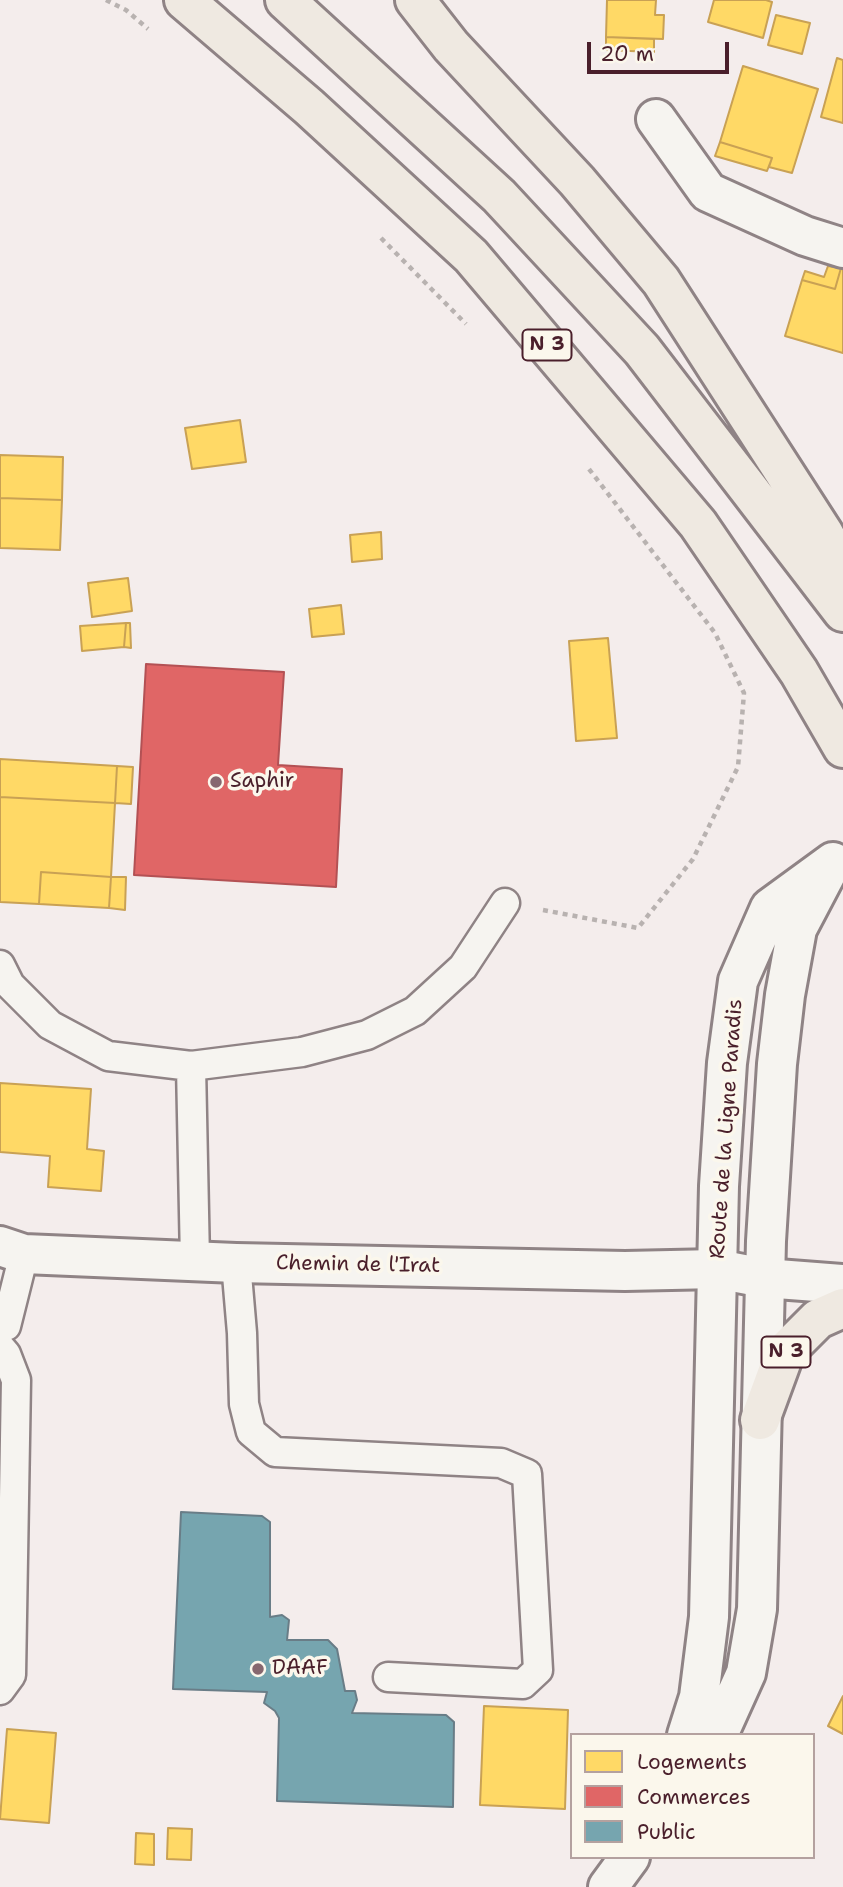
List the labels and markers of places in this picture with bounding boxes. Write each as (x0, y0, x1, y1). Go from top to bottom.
place label: Saphir (230, 769, 295, 795)
marker: Saphir (208, 774, 224, 790)
place label: DAAF (272, 1656, 328, 1682)
marker: DAAF (250, 1661, 266, 1677)

